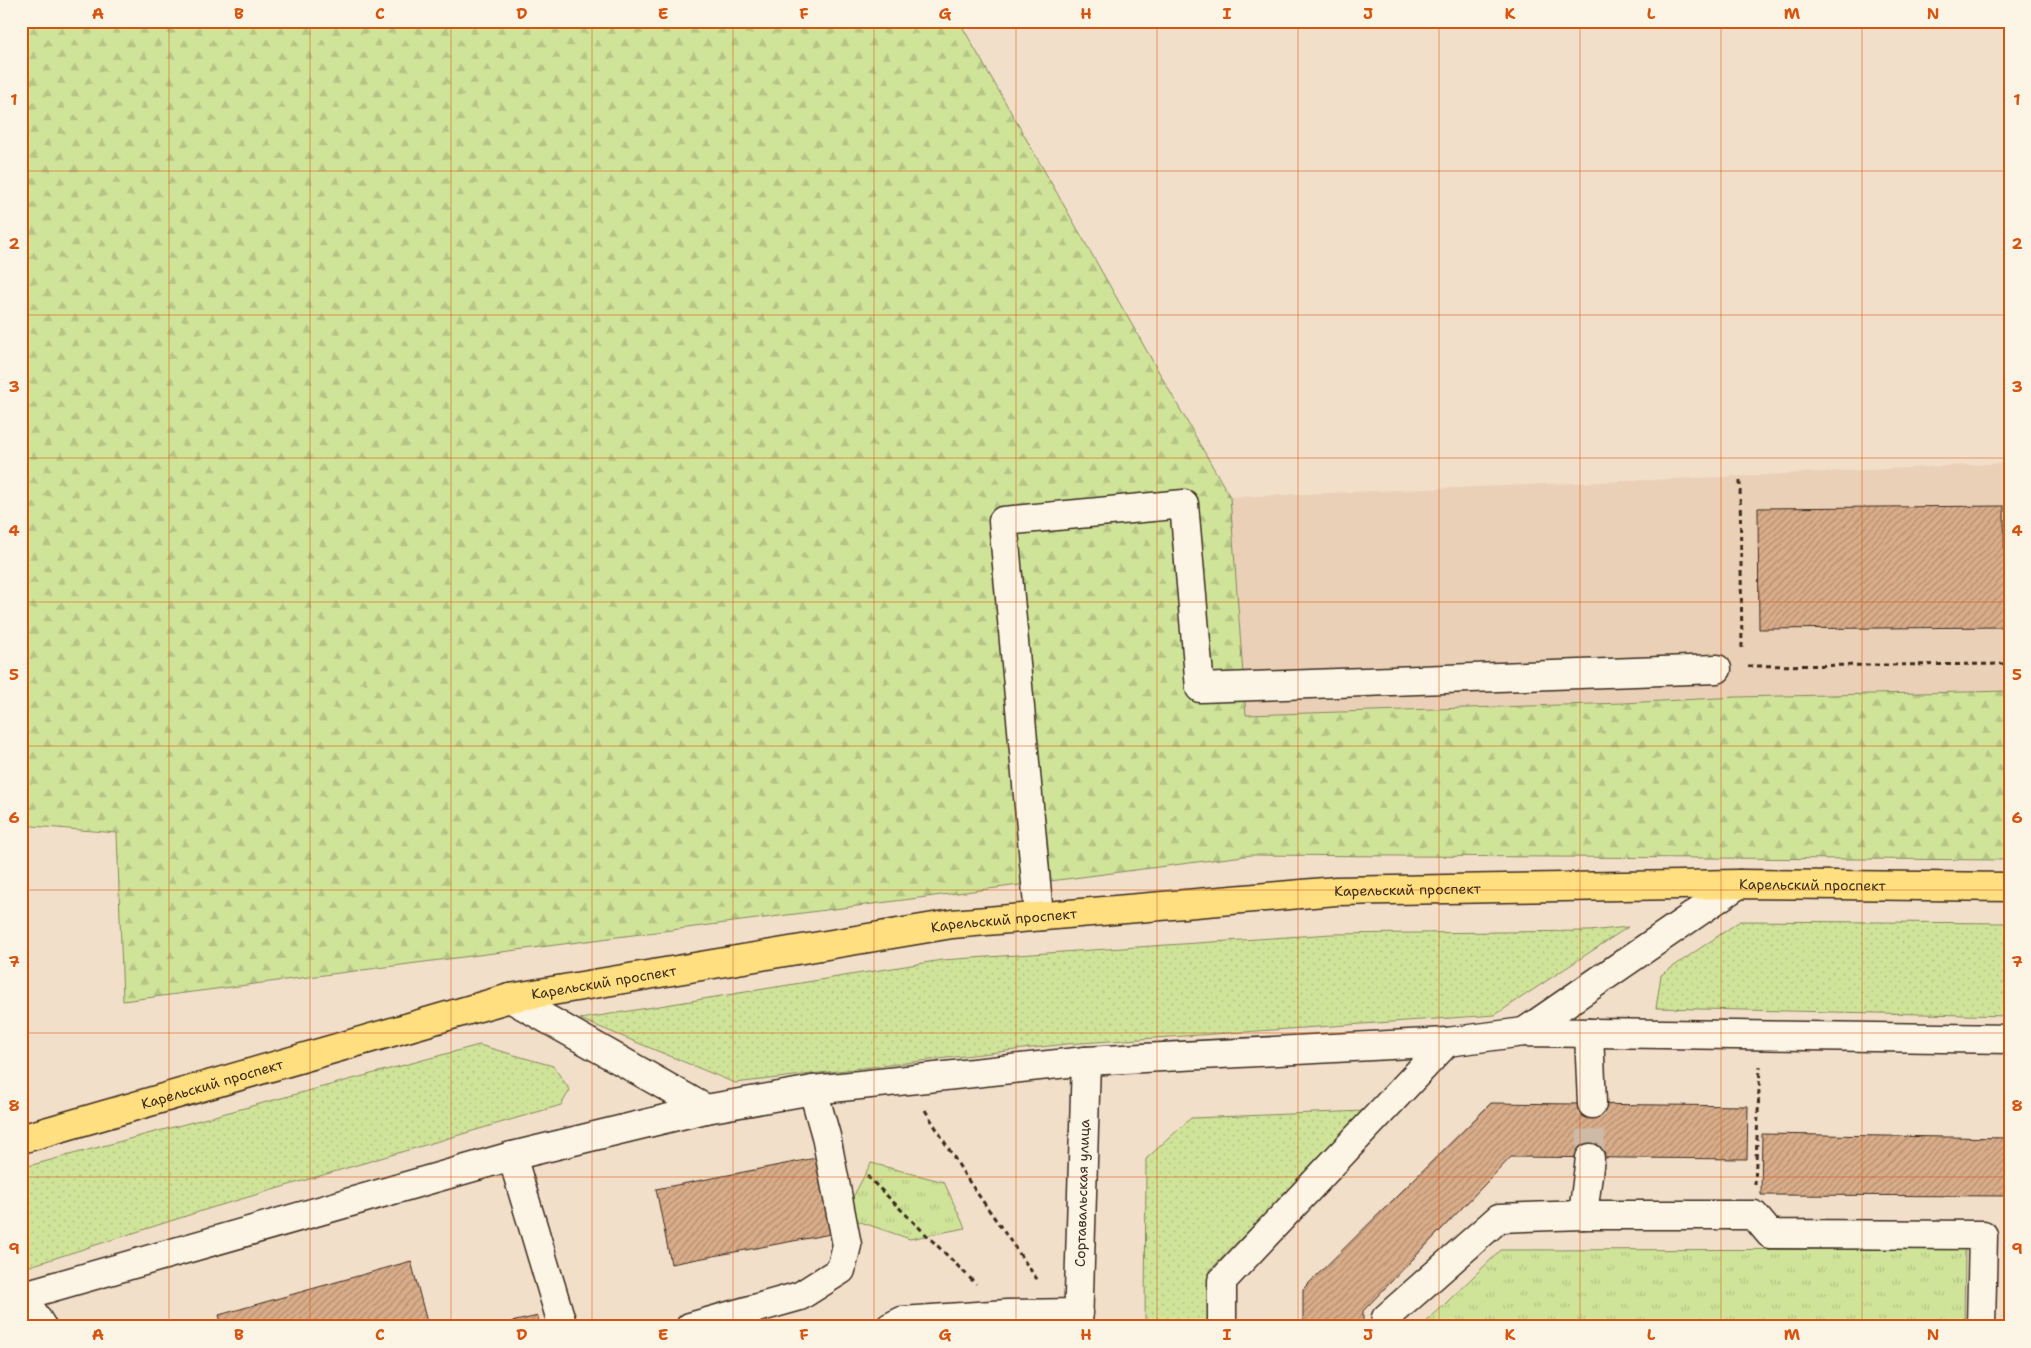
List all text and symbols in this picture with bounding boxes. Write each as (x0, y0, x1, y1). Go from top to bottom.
text: A (92, 3, 104, 24)
text: B (234, 3, 244, 24)
text: C (375, 3, 385, 24)
text: D (516, 3, 528, 24)
text: E (658, 3, 668, 24)
text: F (799, 3, 809, 24)
text: G (939, 3, 952, 24)
text: H (1080, 3, 1092, 24)
text: I (1223, 3, 1232, 24)
text: J (1363, 3, 1373, 24)
text: K (1505, 3, 1516, 24)
text: L (1647, 3, 1656, 24)
text: M (1784, 3, 1801, 24)
text: N (1927, 3, 1939, 24)
text: 1 (10, 89, 18, 110)
text: 1 (2013, 89, 2021, 110)
text: 2 (8, 233, 20, 254)
text: 2 (2011, 233, 2023, 254)
text: 3 (8, 376, 20, 397)
text: 3 (2011, 376, 2023, 397)
text: 4 (8, 520, 20, 541)
text: 4 (2011, 520, 2023, 541)
text: 5 (9, 664, 19, 685)
text: 5 (2012, 664, 2022, 685)
text: 6 (8, 807, 20, 828)
text: 6 (2011, 807, 2023, 828)
street label: Карельский проспект (1739, 875, 1887, 895)
street label: Карельский проспект (1334, 879, 1482, 900)
street label: Карельский проспект (929, 904, 1078, 936)
text: 7 (8, 951, 20, 972)
text: 7 (2011, 951, 2023, 972)
street label: Карельский проспект (530, 961, 678, 1003)
street label: Карельский проспект (139, 1055, 286, 1113)
text: 8 (8, 1095, 20, 1116)
text: 8 (2011, 1095, 2023, 1116)
street label: Сортавальская улица (1071, 1118, 1093, 1267)
text: 9 (8, 1238, 20, 1259)
text: 9 (2011, 1238, 2023, 1259)
text: A (92, 1324, 104, 1345)
text: B (234, 1324, 244, 1345)
text: C (375, 1324, 385, 1345)
text: D (516, 1324, 528, 1345)
text: E (658, 1324, 668, 1345)
text: F (799, 1324, 809, 1345)
text: G (939, 1324, 952, 1345)
text: H (1080, 1324, 1092, 1345)
text: I (1223, 1324, 1232, 1345)
text: J (1363, 1324, 1373, 1345)
text: K (1505, 1324, 1516, 1345)
text: L (1647, 1324, 1656, 1345)
text: M (1784, 1324, 1801, 1345)
text: N (1927, 1324, 1939, 1345)

